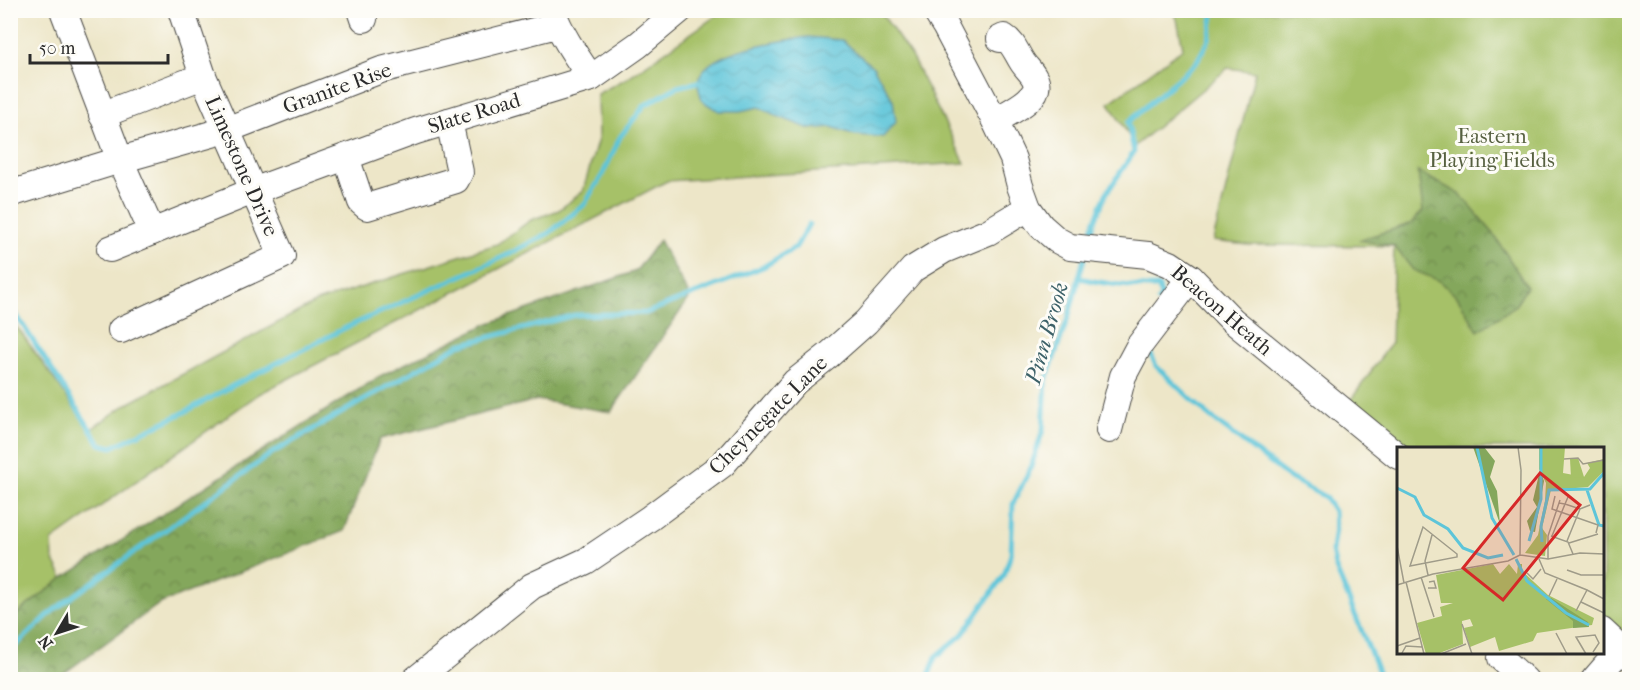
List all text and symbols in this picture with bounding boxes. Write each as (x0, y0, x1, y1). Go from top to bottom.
scale bar (30, 27, 168, 65)
text: 50 m (39, 38, 76, 59)
street label: Granite Rise (279, 57, 395, 119)
street label: Slate Road (425, 87, 524, 138)
street label: Limestone Drive (200, 92, 284, 240)
park label: Eastern Playing Fields (1429, 124, 1555, 172)
street label: Beacon Heath (1167, 260, 1278, 361)
water label: Pinn Brook (1020, 279, 1074, 388)
street label: Cheynegate Lane (704, 351, 832, 479)
inset map (1397, 447, 1604, 654)
north arrow (27, 603, 87, 663)
text: N (34, 631, 57, 653)

